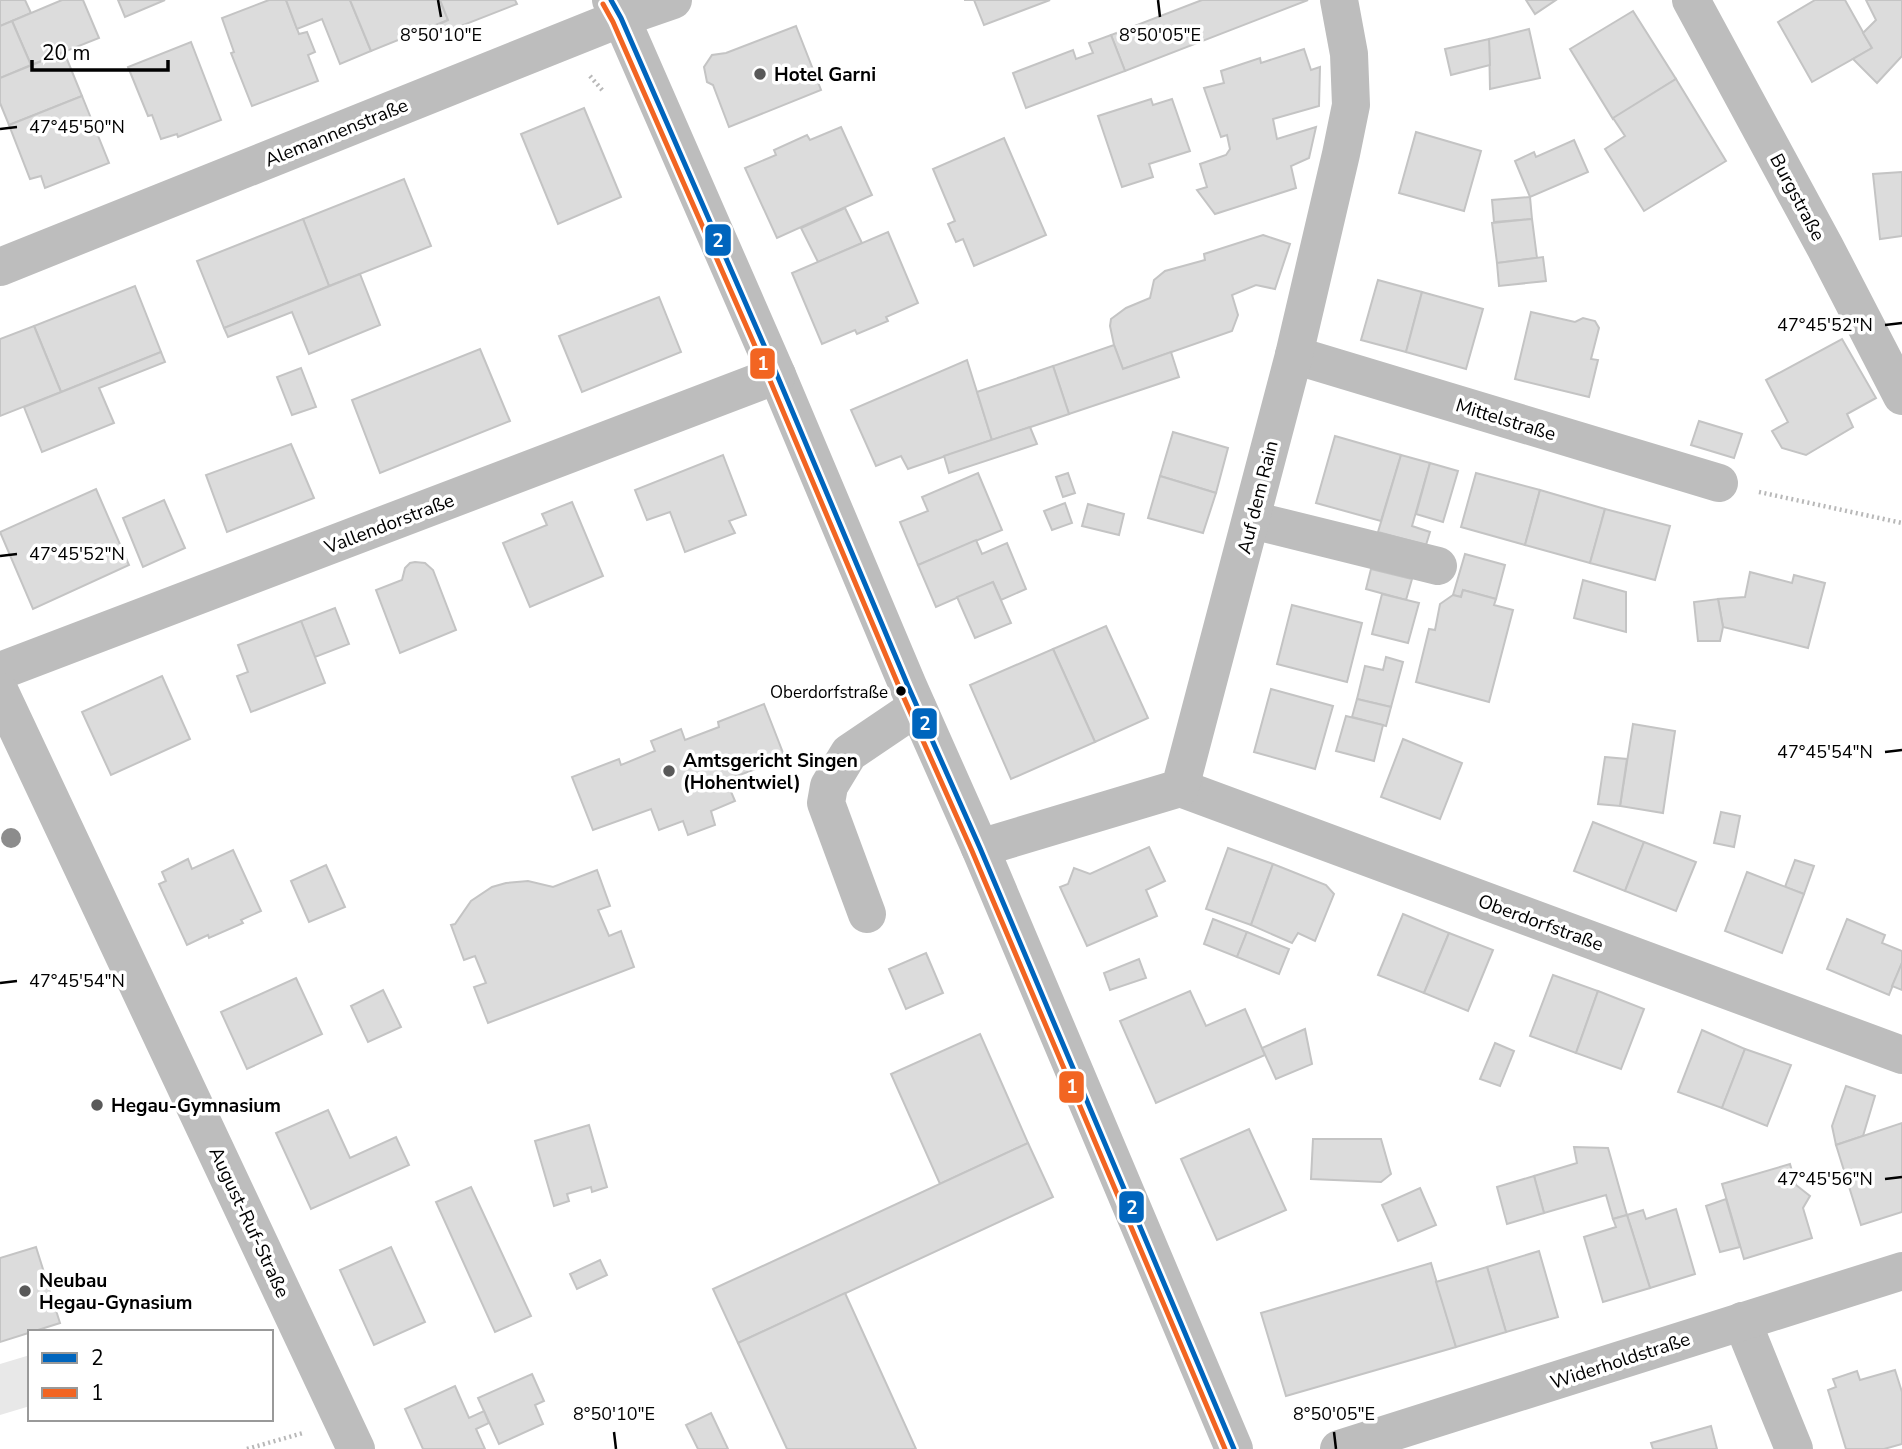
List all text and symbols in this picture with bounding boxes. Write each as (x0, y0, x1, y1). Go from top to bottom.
text: 8°50'10"E (400, 23, 482, 47)
text: 8°50'05"E (1119, 23, 1201, 47)
scale bar (32, 28, 168, 72)
text: 20 m (42, 39, 91, 67)
place label: Hotel Garni (774, 62, 876, 88)
marker: Hotel Garni (752, 66, 768, 82)
street label: Alemannenstraße (261, 92, 412, 174)
text: 47°45'50"N (29, 115, 125, 139)
street label: Burgstraße (1763, 149, 1831, 246)
line badge: 2 (704, 223, 732, 257)
text: 2 (712, 228, 724, 254)
text: 47°45'52"N (1777, 313, 1873, 337)
line badge: 1 (749, 347, 776, 380)
text: 1 (757, 351, 769, 377)
street label: Mittelstraße (1452, 392, 1559, 448)
street label: Auf dem Rain (1231, 438, 1285, 557)
street label: Vallendorstraße (320, 487, 458, 561)
text: 47°45'52"N (29, 542, 125, 566)
place label: Oberdorfstraße (770, 681, 888, 704)
marker: Oberdorfstraße (894, 684, 908, 698)
line badge: 2 (911, 707, 938, 740)
text: 2 (919, 711, 931, 737)
text: 47°45'54"N (1777, 740, 1873, 764)
place label: Amtsgericht Singen (Hohentwiel) (683, 748, 858, 796)
marker: Amtsgericht Singen (Hohentwiel) (661, 763, 677, 779)
street label: Oberdorfstraße (1474, 888, 1607, 958)
text: 47°45'54"N (29, 969, 125, 993)
line badge: 1 (1058, 1070, 1085, 1104)
text: 1 (1066, 1074, 1078, 1100)
place label: Hegau-Gymnasium (111, 1093, 281, 1119)
marker: Hegau-Gymnasium (89, 1097, 105, 1113)
street label: August-Ruf-Straße (203, 1143, 296, 1302)
text: 47°45'56"N (1777, 1167, 1873, 1191)
line badge: 2 (1118, 1190, 1145, 1224)
text: 2 (1126, 1195, 1138, 1221)
place label: Neubau Hegau-Gynasium (39, 1268, 192, 1316)
marker: Neubau Hegau-Gynasium (17, 1283, 33, 1299)
street label: Widerholdstraße (1547, 1326, 1694, 1396)
legend (28, 1330, 273, 1421)
text: 2 (91, 1344, 104, 1372)
text: 1 (91, 1379, 104, 1407)
text: 8°50'10"E (573, 1402, 655, 1426)
text: 8°50'05"E (1293, 1402, 1375, 1426)

